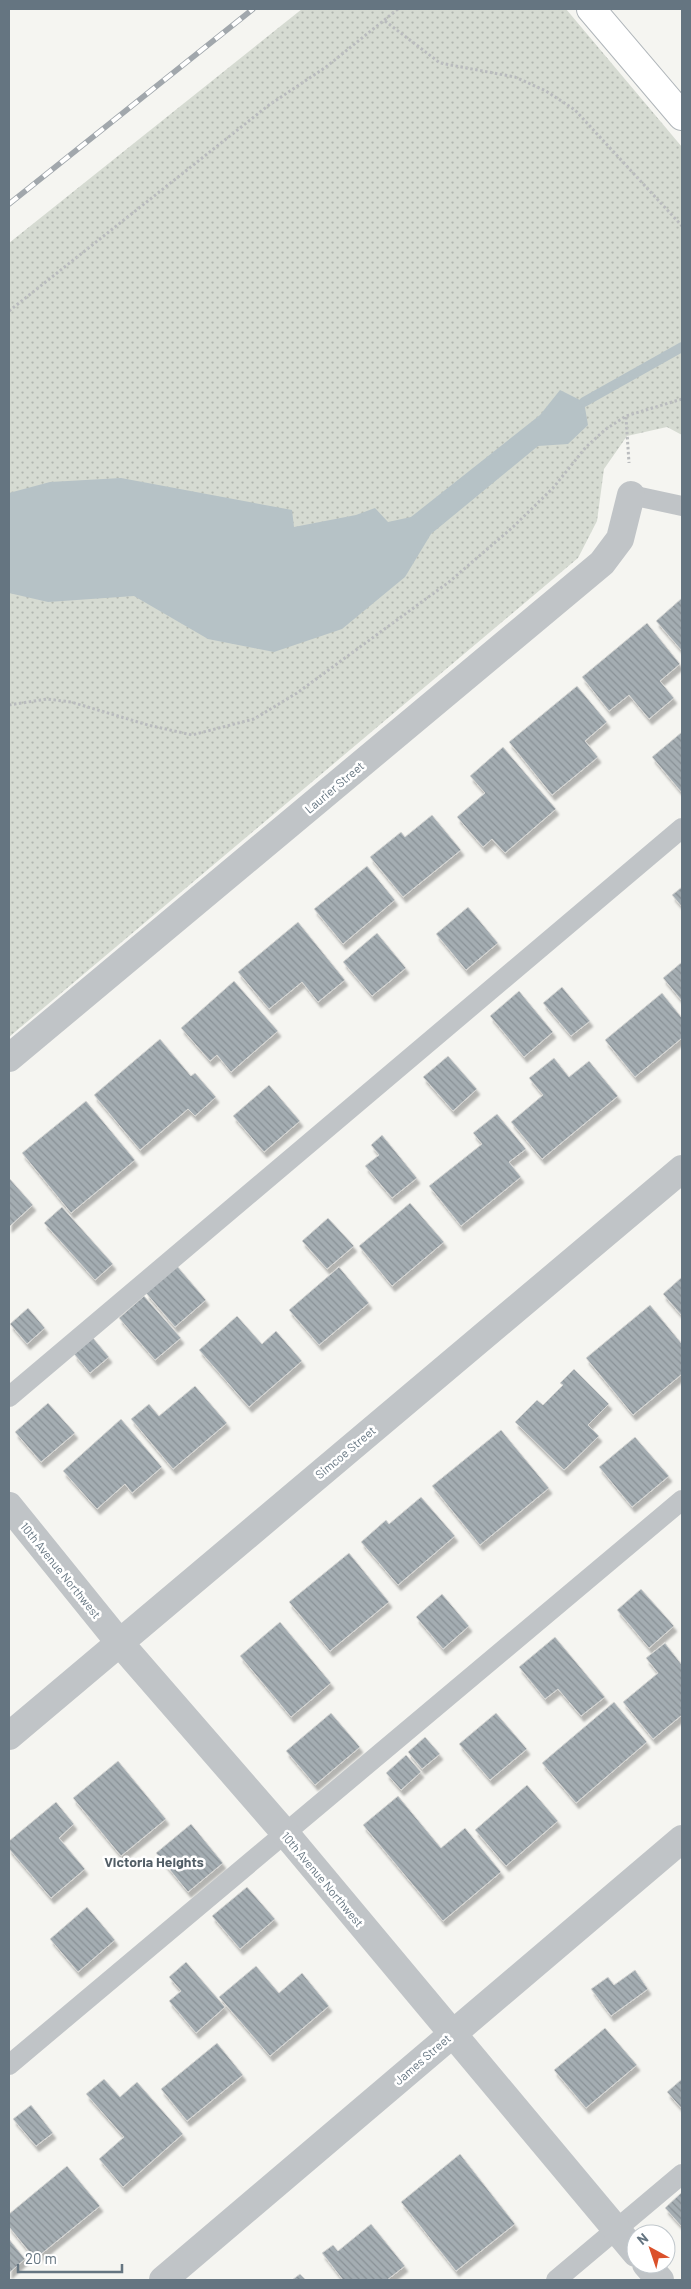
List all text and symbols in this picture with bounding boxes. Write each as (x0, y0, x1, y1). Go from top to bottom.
street label: Laurier Street (302, 758, 366, 816)
street label: Simcoe Street (312, 1423, 378, 1481)
street label: 10th Avenue Northwest (18, 1519, 104, 1621)
street label: 10th Avenue Northwest (279, 1829, 367, 1929)
district label: Victoria Heights (104, 1853, 204, 1870)
street label: James Street (391, 2031, 453, 2087)
north arrow (626, 2224, 676, 2274)
text: N (633, 2229, 651, 2248)
scale bar (18, 2242, 121, 2274)
text: 20 m (25, 2249, 57, 2267)

